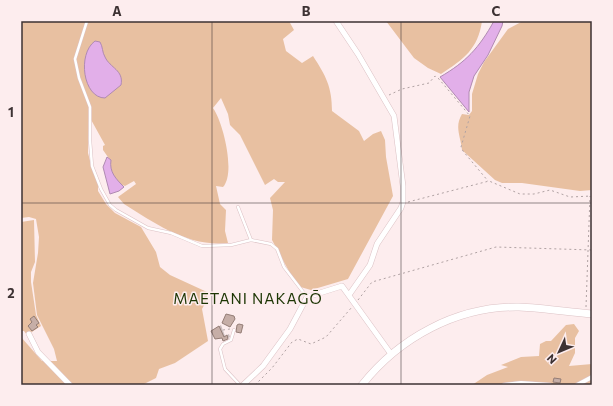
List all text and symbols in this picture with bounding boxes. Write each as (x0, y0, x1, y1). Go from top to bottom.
text: A (112, 3, 122, 19)
text: B (302, 3, 311, 19)
text: C (492, 3, 501, 19)
text: 1 (8, 104, 14, 120)
text: 2 (7, 285, 15, 301)
district label: MAETANI NAKAGŌ (173, 289, 323, 307)
north arrow (539, 332, 579, 372)
text: N (544, 352, 559, 367)

